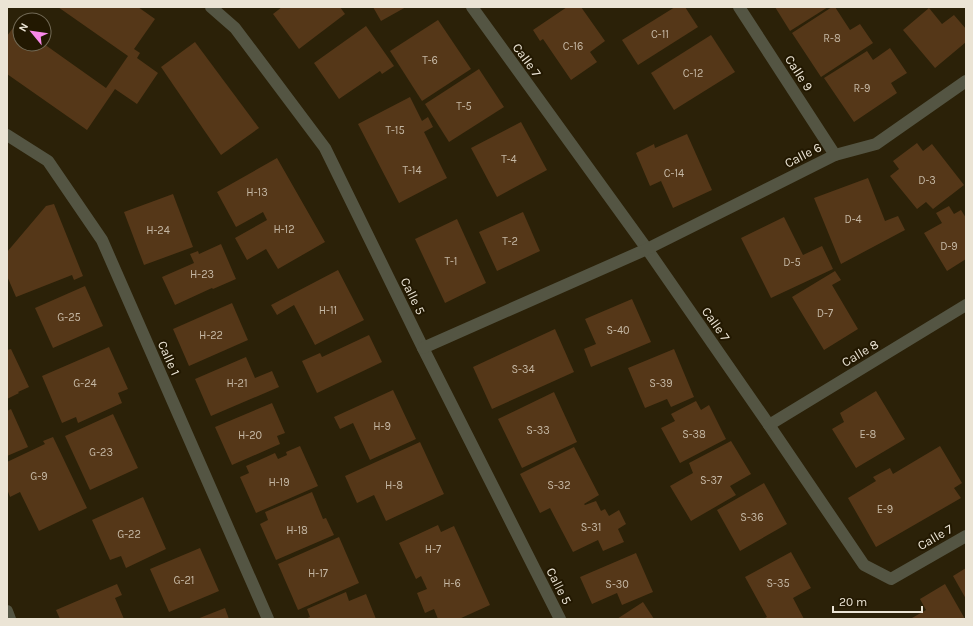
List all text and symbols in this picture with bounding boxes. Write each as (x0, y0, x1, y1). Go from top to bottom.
north arrow (12, 12, 52, 52)
text: N (16, 21, 31, 34)
house number: C-11 (651, 28, 669, 41)
house number: R-8 (823, 32, 841, 45)
street label: Calle 7 (510, 40, 544, 80)
house number: C-16 (563, 40, 583, 53)
street label: Calle 9 (782, 52, 816, 94)
house number: T-6 (422, 54, 438, 67)
house number: C-12 (683, 67, 703, 80)
house number: R-9 (854, 82, 870, 95)
house number: T-5 (456, 100, 472, 113)
house number: T-15 (385, 124, 405, 137)
street label: Calle 6 (782, 139, 824, 171)
house number: T-4 (501, 153, 517, 166)
house number: T-14 (402, 164, 422, 177)
house number: C-14 (664, 167, 684, 180)
house number: D-3 (918, 174, 936, 187)
house number: H-13 (246, 186, 268, 199)
house number: D-4 (844, 213, 862, 226)
house number: H-12 (273, 223, 295, 236)
house number: H-24 (146, 224, 170, 237)
house number: T-2 (502, 235, 518, 248)
house number: D-9 (940, 240, 958, 253)
house number: T-1 (445, 255, 457, 268)
house number: D-5 (783, 256, 801, 269)
house number: H-23 (190, 268, 214, 281)
street label: Calle 5 (398, 275, 428, 317)
house number: H-11 (319, 304, 337, 317)
street label: Calle 7 (699, 304, 733, 344)
house number: D-7 (817, 307, 833, 320)
house number: G-25 (57, 311, 81, 324)
house number: S-40 (606, 324, 630, 337)
house number: H-22 (199, 329, 223, 342)
street label: Calle 8 (839, 336, 881, 370)
street label: Calle 1 (155, 338, 183, 378)
house number: S-34 (511, 363, 535, 376)
house number: G-24 (73, 377, 97, 390)
house number: H-21 (226, 377, 248, 390)
house number: S-39 (649, 377, 673, 390)
house number: H-9 (373, 420, 391, 433)
house number: S-33 (526, 424, 550, 437)
house number: S-38 (682, 428, 706, 441)
house number: E-8 (860, 428, 877, 441)
house number: H-20 (238, 429, 262, 442)
house number: G-23 (89, 446, 113, 459)
house number: G-9 (30, 470, 48, 483)
house number: S-37 (700, 474, 722, 487)
house number: H-19 (268, 476, 290, 489)
house number: H-8 (385, 479, 403, 492)
house number: S-32 (547, 479, 571, 492)
house number: E-9 (877, 503, 893, 516)
house number: S-36 (740, 511, 764, 524)
house number: S-31 (581, 521, 601, 534)
street label: Calle 7 (915, 521, 955, 553)
house number: H-18 (286, 524, 308, 537)
house number: G-22 (117, 528, 141, 541)
house number: H-7 (425, 543, 441, 556)
street label: Calle 5 (543, 565, 575, 607)
house number: H-17 (308, 567, 328, 580)
house number: G-21 (174, 574, 194, 587)
house number: H-6 (443, 577, 461, 590)
house number: S-35 (766, 577, 790, 590)
house number: S-30 (605, 578, 629, 591)
scale bar (833, 588, 922, 614)
text: 20 m (839, 595, 867, 609)

